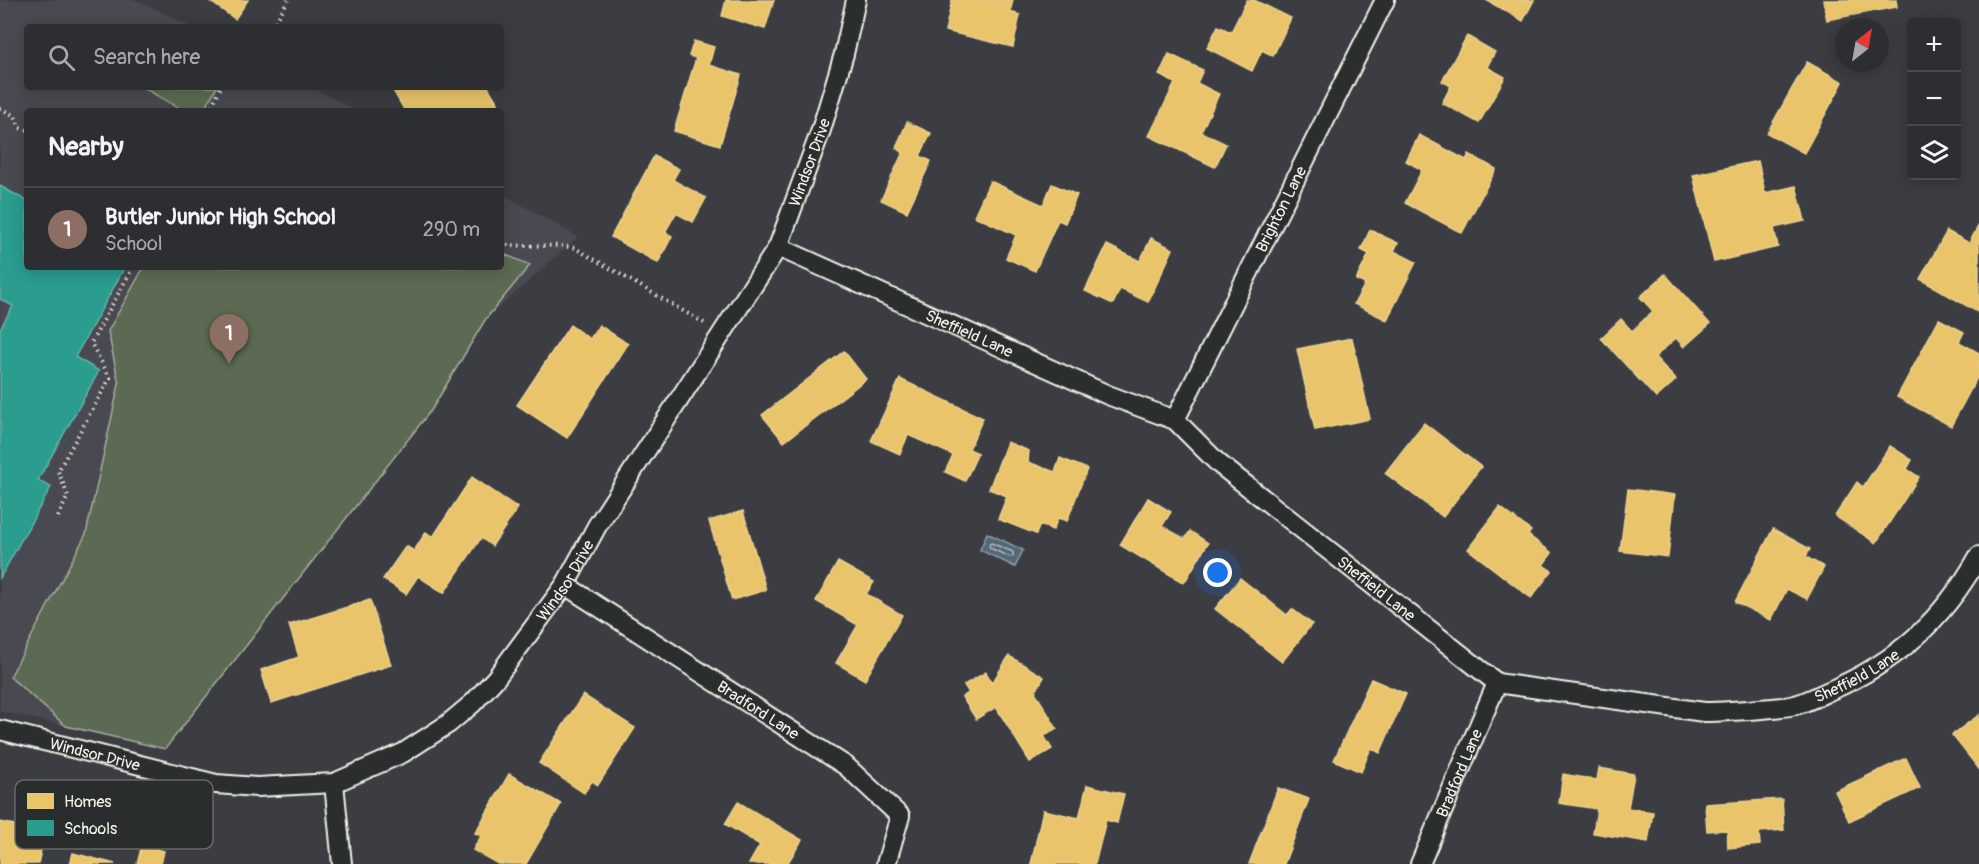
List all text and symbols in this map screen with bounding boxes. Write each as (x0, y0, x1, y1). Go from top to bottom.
north arrow (1835, 18, 1889, 72)
map controls (1907, 18, 1961, 180)
button: + (1907, 18, 1961, 72)
search box (24, 24, 504, 90)
icon: search (45, 41, 78, 74)
text: Search here (93, 43, 200, 71)
button: − (1907, 72, 1961, 126)
street label: Windsor Drive (785, 116, 835, 209)
button: layers (1907, 126, 1961, 180)
text: Nearby (48, 131, 124, 163)
street label: Brighton Lane (1252, 163, 1311, 256)
text: Butler Junior High School (105, 203, 336, 231)
text: 1 (64, 217, 71, 242)
text: 290 m (423, 217, 480, 242)
text: School (105, 231, 162, 256)
street label: Sheffield Lane (922, 305, 1016, 362)
pin: 1 (210, 314, 248, 364)
street label: Windsor Drive (533, 537, 599, 626)
street label: Sheffield Lane (1333, 552, 1419, 626)
your location (1203, 558, 1232, 587)
street label: Sheffield Lane (1811, 645, 1904, 708)
street label: Bradford Lane (713, 677, 803, 744)
street label: Bradford Lane (1432, 726, 1487, 820)
street label: Windsor Drive (48, 734, 142, 776)
legend (15, 780, 213, 849)
text: Homes (64, 792, 112, 812)
text: Schools (64, 819, 117, 839)

